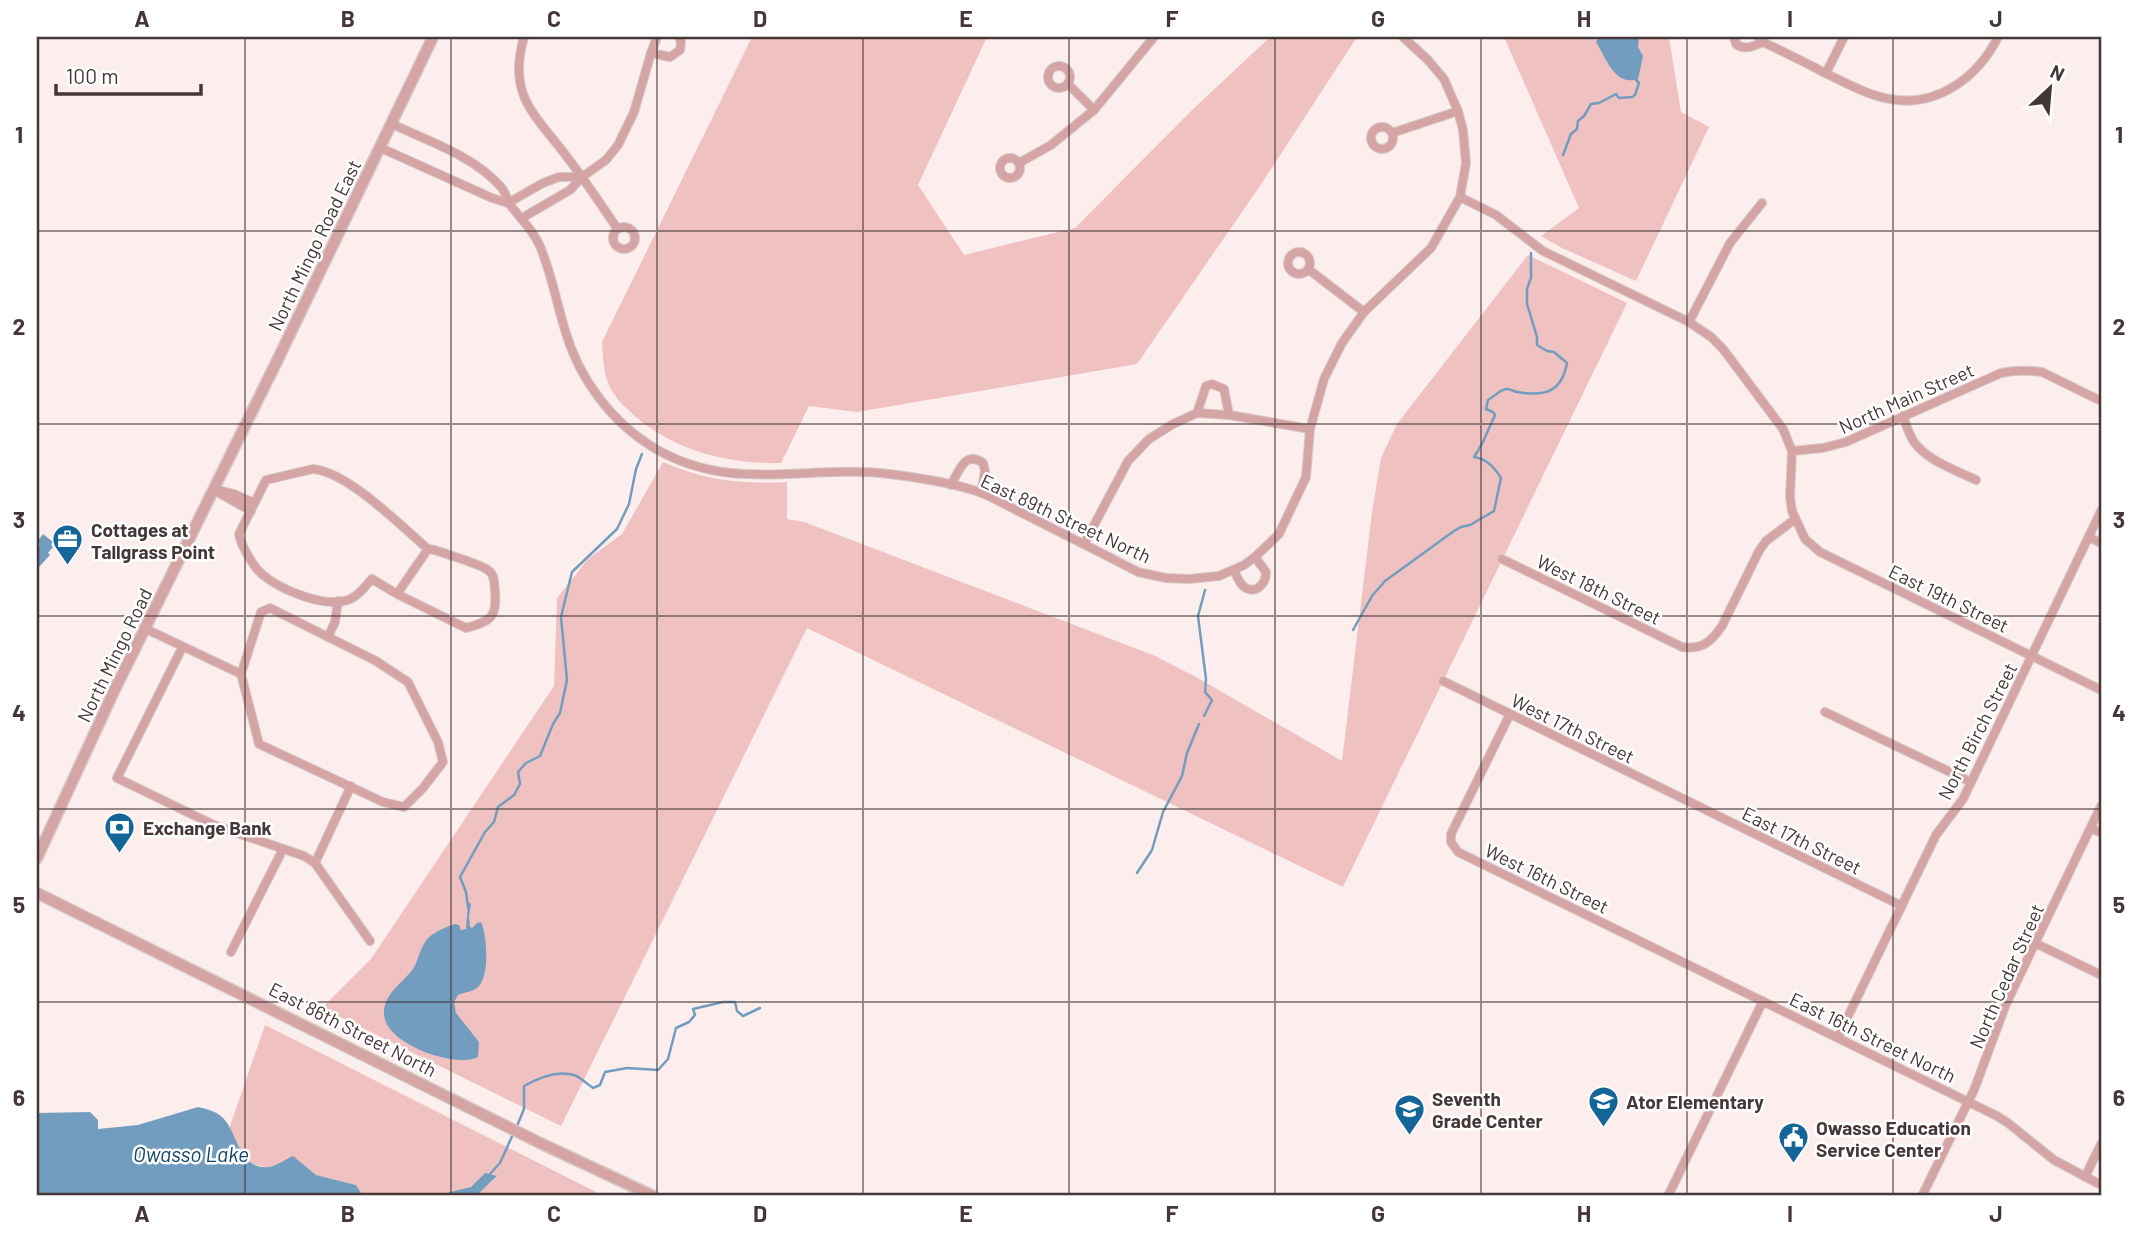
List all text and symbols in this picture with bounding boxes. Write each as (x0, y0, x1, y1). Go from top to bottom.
text: A (134, 4, 150, 32)
text: B (341, 4, 355, 32)
text: C (547, 4, 561, 32)
text: D (753, 4, 767, 32)
text: E (959, 4, 973, 32)
text: F (1166, 4, 1179, 32)
text: G (1371, 4, 1385, 32)
text: H (1577, 4, 1591, 32)
text: I (1787, 4, 1793, 32)
text: J (1989, 4, 2003, 32)
scale bar (56, 52, 201, 96)
north arrow (2016, 52, 2086, 122)
text: N (2047, 59, 2068, 85)
text: 100 m (66, 63, 119, 88)
text: 1 (15, 120, 23, 148)
text: 1 (2115, 120, 2123, 148)
street label: North Mingo Road East (263, 156, 365, 334)
text: 2 (13, 312, 25, 340)
text: 2 (2113, 312, 2125, 340)
street label: North Main Street (1835, 358, 1977, 438)
street label: East 89th Street North (977, 468, 1155, 568)
text: 3 (13, 505, 25, 533)
text: 3 (2113, 505, 2125, 533)
place label: Cottages at Tallgrass Point (91, 518, 215, 563)
office icon: Cottages at Tallgrass Point (51, 523, 85, 567)
street label: West 18th Street (1533, 549, 1665, 629)
street label: East 19th Street (1885, 559, 2013, 637)
street label: North Mingo Road (72, 584, 156, 726)
street label: North Birch Street (1933, 659, 2021, 803)
street label: West 17th Street (1508, 688, 1638, 768)
text: 4 (12, 698, 26, 726)
text: 4 (2112, 698, 2126, 726)
street label: East 17th Street (1739, 801, 1865, 879)
bank icon: Exchange Bank (103, 810, 137, 854)
place label: Exchange Bank (143, 816, 272, 839)
street label: West 16th Street (1481, 838, 1613, 918)
text: 5 (13, 890, 25, 918)
text: 5 (2113, 890, 2125, 918)
street label: North Cedar Street (1964, 900, 2048, 1052)
street label: East 86th Street North (265, 977, 441, 1081)
street label: East 16th Street North (1786, 987, 1960, 1087)
text: 6 (13, 1083, 25, 1111)
text: 6 (2113, 1083, 2125, 1111)
school or university icon: Ator Elementary (1586, 1084, 1620, 1128)
place label: Seventh Grade Center (1432, 1087, 1544, 1132)
place label: Ator Elementary (1626, 1090, 1764, 1113)
school or university icon: Seventh Grade Center (1392, 1092, 1426, 1136)
place label: Owasso Education Service Center (1816, 1116, 1971, 1161)
public building icon: Owasso Education Service Center (1776, 1121, 1810, 1165)
water label: Owasso Lake (133, 1141, 249, 1166)
text: A (134, 1199, 150, 1227)
text: B (341, 1199, 355, 1227)
text: C (547, 1199, 561, 1227)
text: D (753, 1199, 767, 1227)
text: E (959, 1199, 973, 1227)
text: F (1166, 1199, 1179, 1227)
text: G (1371, 1199, 1385, 1227)
text: H (1577, 1199, 1591, 1227)
text: I (1787, 1199, 1793, 1227)
text: J (1989, 1199, 2003, 1227)

